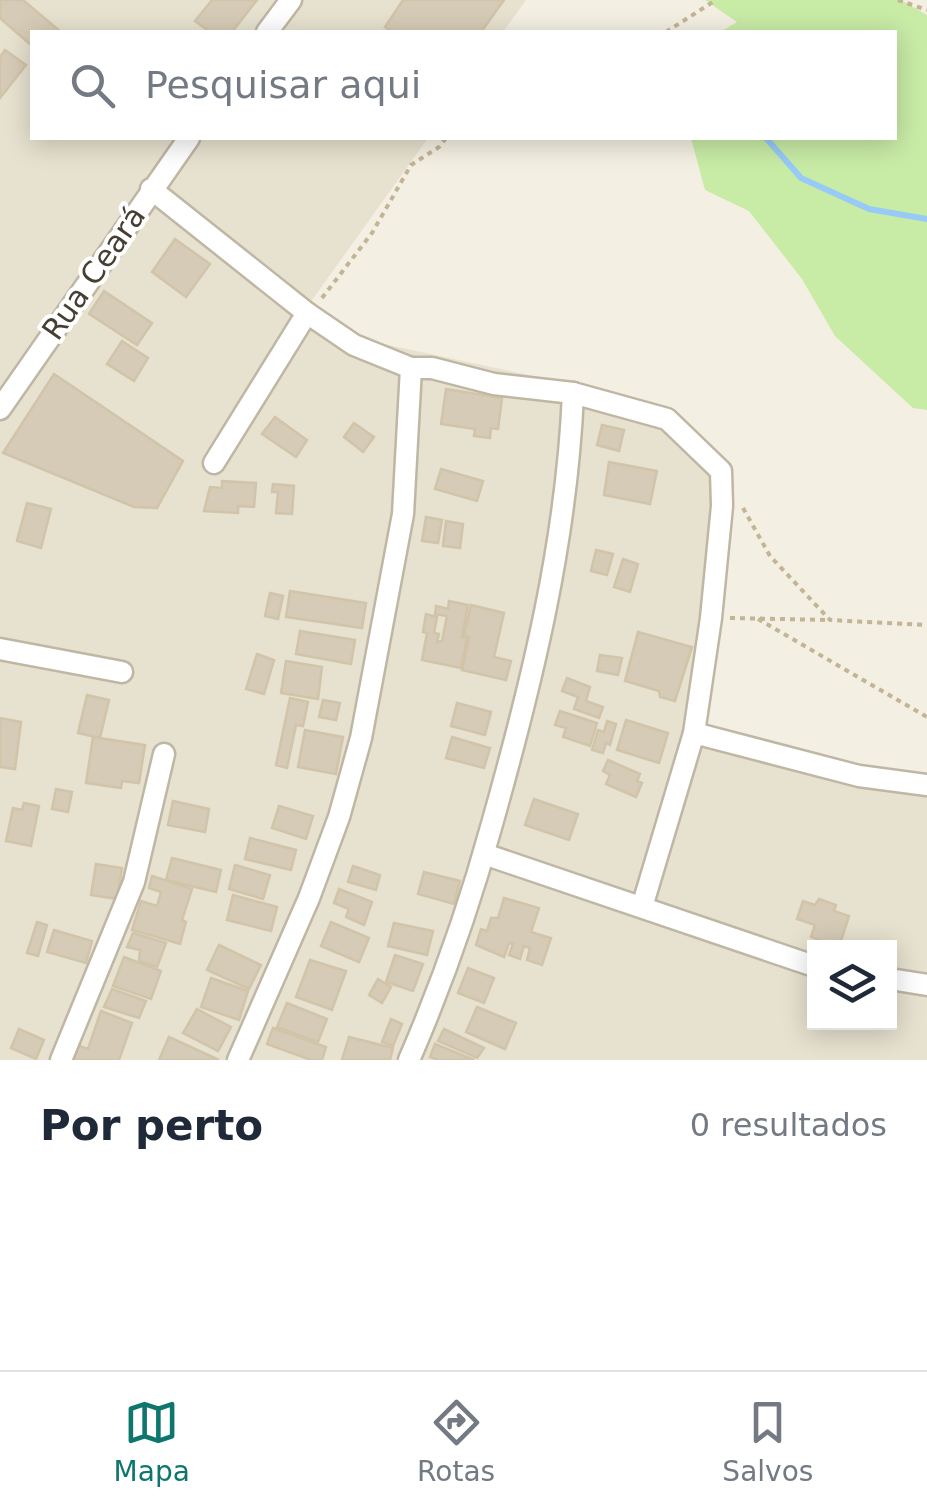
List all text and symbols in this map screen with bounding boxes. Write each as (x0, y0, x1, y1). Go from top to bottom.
search box (30, 30, 897, 140)
icon: search (65, 58, 120, 113)
text: Pesquisar aqui (145, 63, 421, 107)
street label: Rua Ceará (35, 199, 152, 346)
map controls (807, 940, 897, 1030)
button: layers (807, 940, 897, 1030)
text: Por perto (40, 1101, 263, 1150)
text: 0 resultados (690, 1106, 887, 1144)
tab: Mapa (114, 1395, 190, 1488)
tab: Rotas (417, 1395, 495, 1488)
tab: Salvos (722, 1395, 813, 1488)

